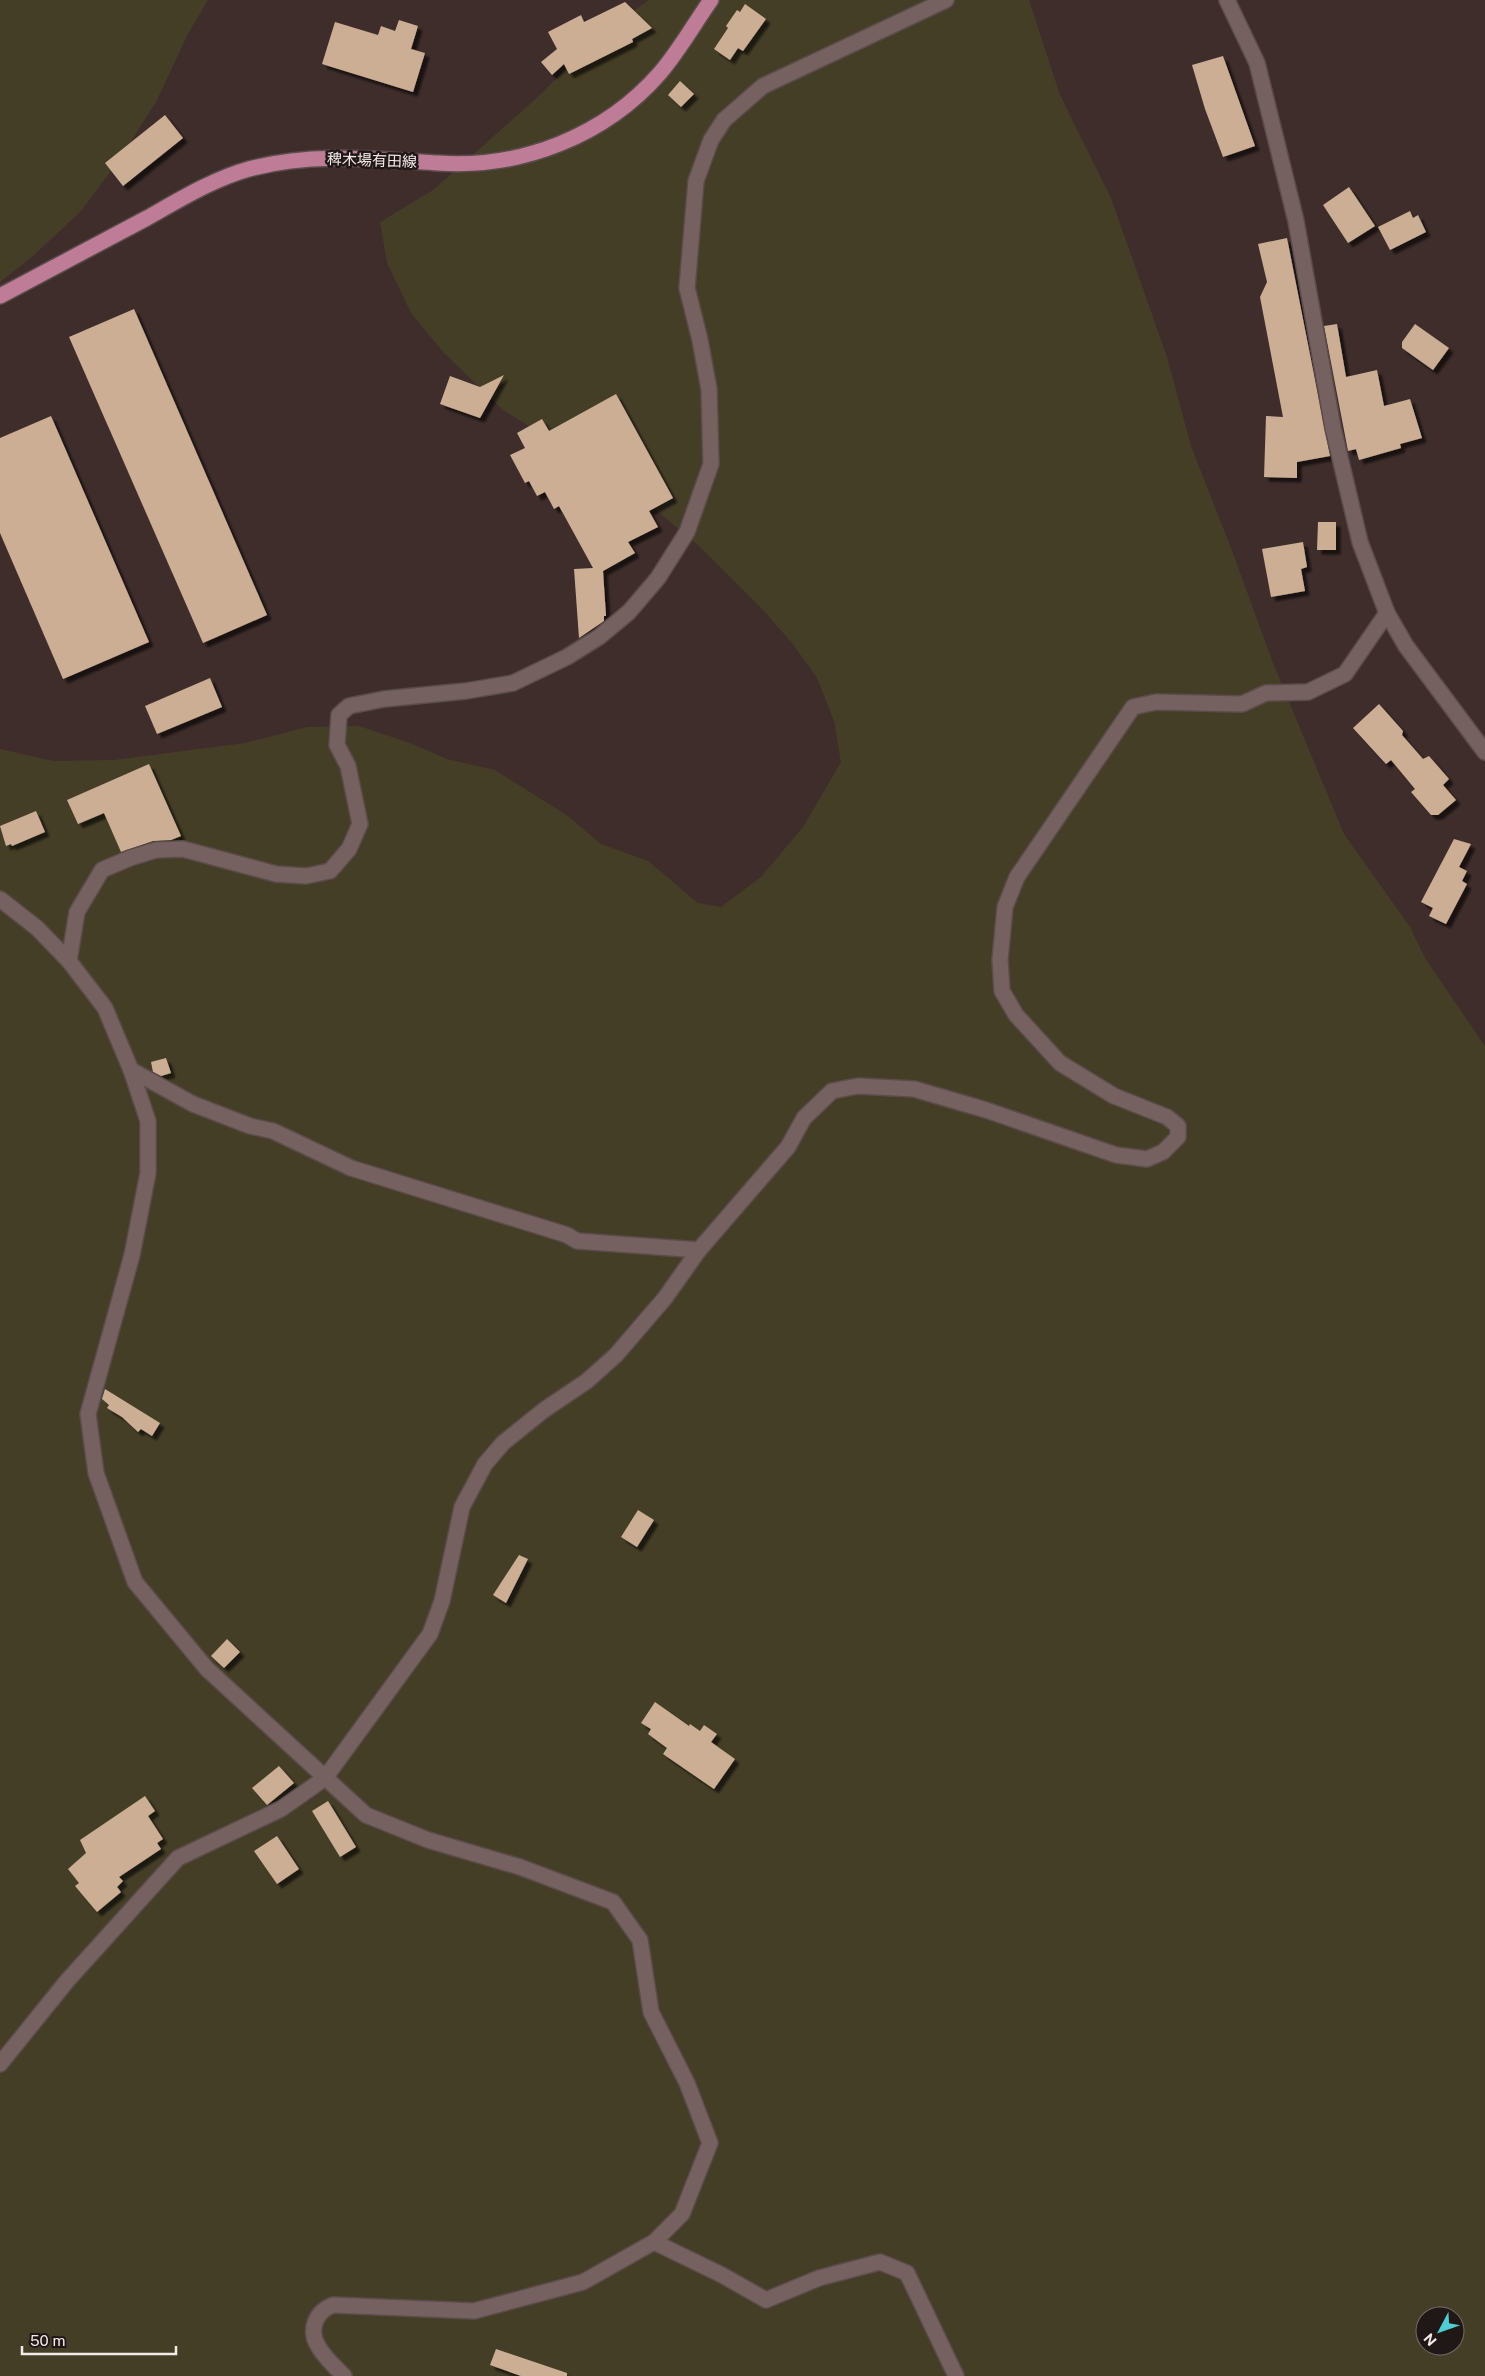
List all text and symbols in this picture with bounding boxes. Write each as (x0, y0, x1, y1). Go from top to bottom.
street label: 稗木場有田線 (327, 150, 417, 170)
north arrow (1415, 2306, 1465, 2356)
scale bar (22, 2324, 176, 2356)
text: N (1421, 2330, 1440, 2349)
text: 50 m (30, 2332, 65, 2349)

